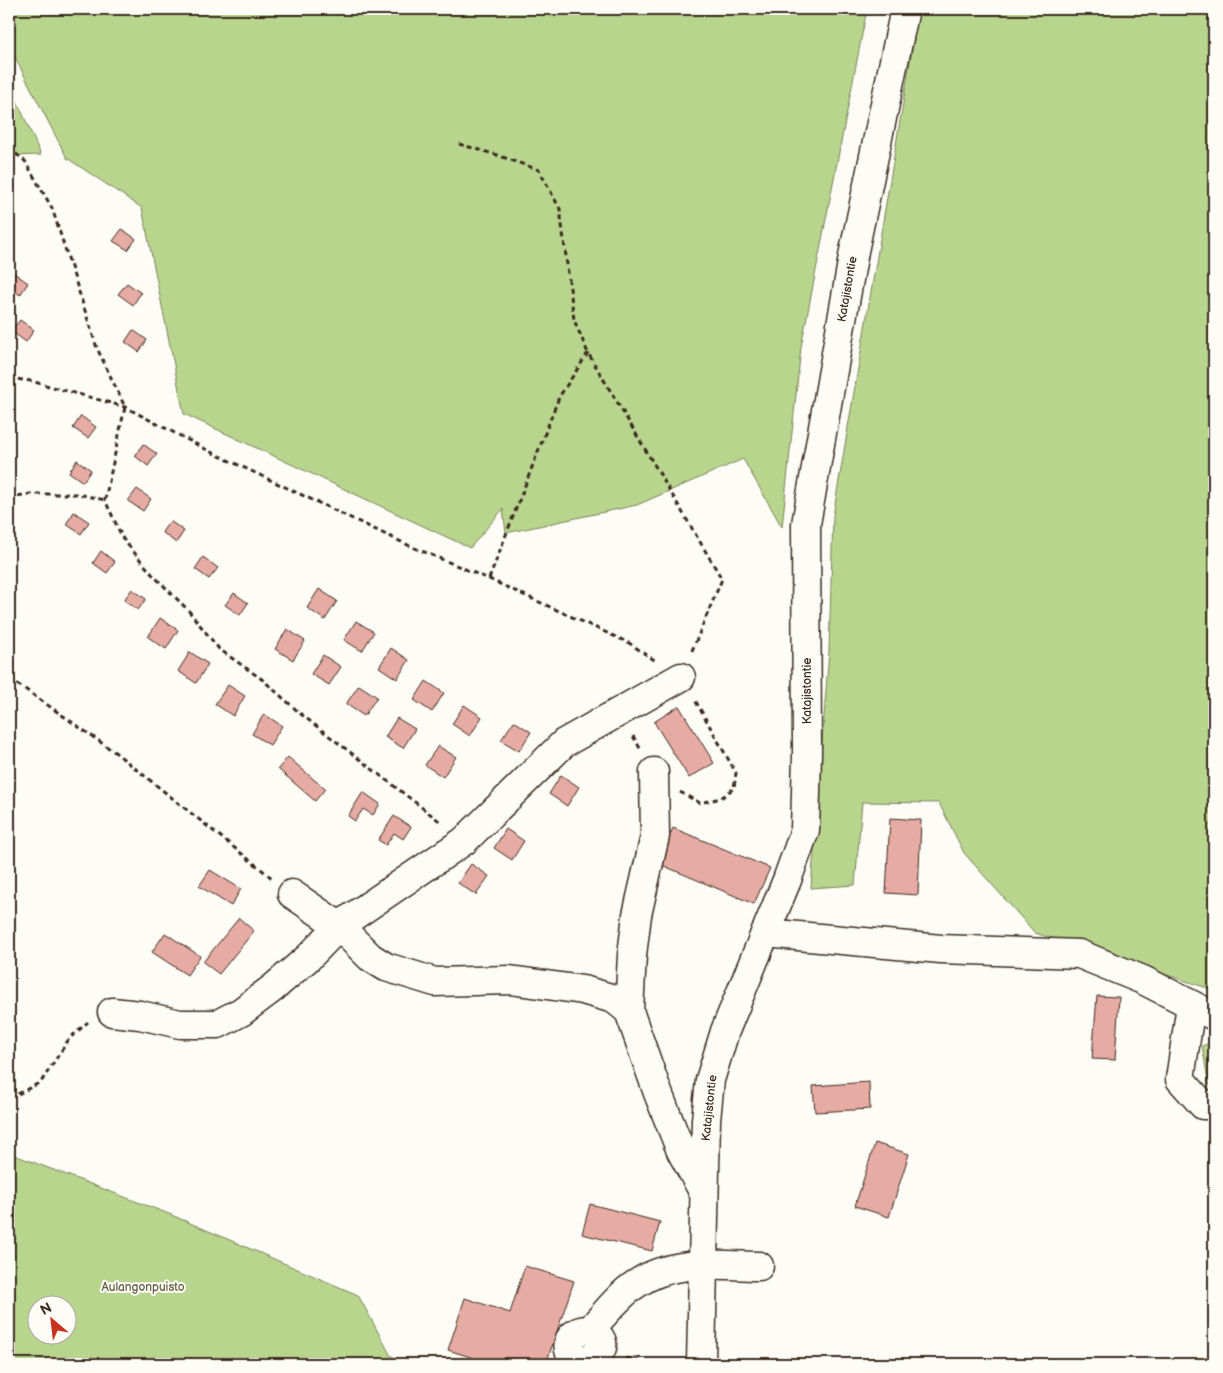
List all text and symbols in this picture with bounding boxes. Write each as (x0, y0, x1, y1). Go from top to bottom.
street label: Katajistontie (834, 255, 861, 323)
street label: Katajistontie (800, 658, 815, 724)
street label: Katajistontie (699, 1074, 720, 1142)
park label: Aulangonpuisto (102, 1280, 185, 1295)
north arrow (28, 1296, 78, 1346)
text: N (37, 1299, 55, 1319)

